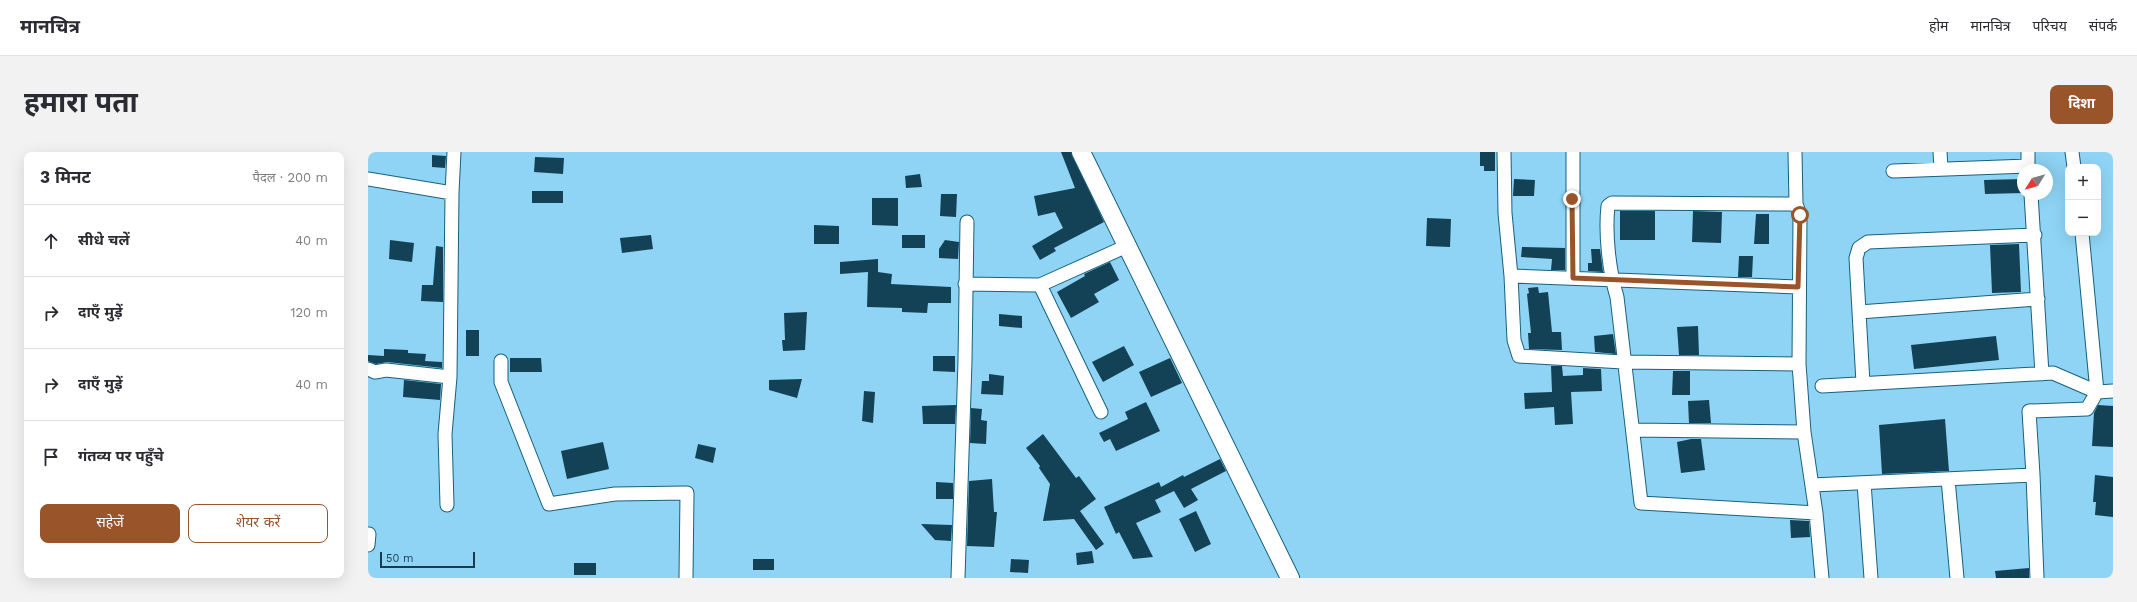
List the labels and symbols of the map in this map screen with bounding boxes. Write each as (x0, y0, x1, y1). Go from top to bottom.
north arrow (2017, 164, 2053, 200)
route end (1563, 190, 1581, 208)
route start (1791, 206, 1809, 224)
scale bar (380, 550, 475, 569)

